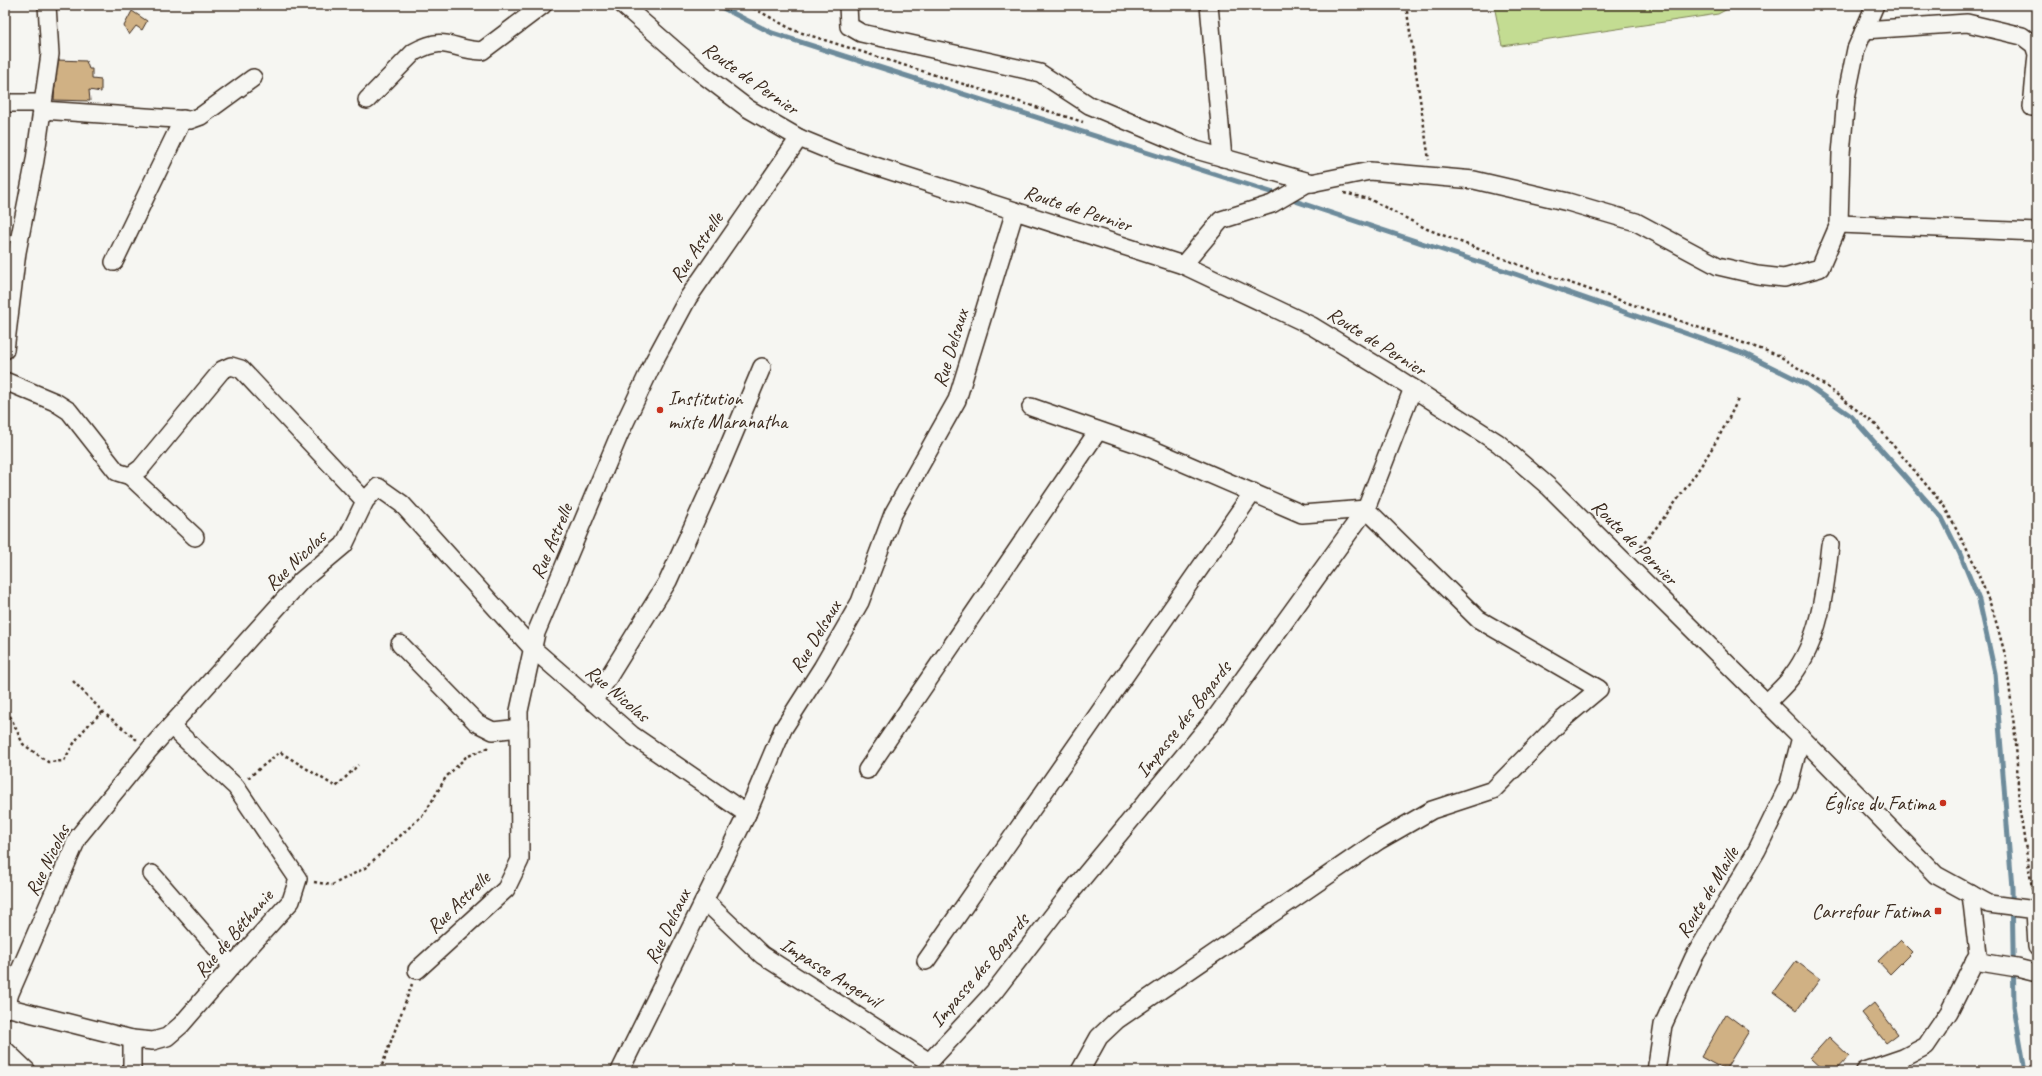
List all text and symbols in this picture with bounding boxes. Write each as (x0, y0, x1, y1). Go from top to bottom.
street label: Route de Pernier (698, 36, 805, 122)
street label: Route de Pernier (1021, 179, 1136, 238)
street label: Rue Astrelle (664, 206, 730, 287)
street label: Route de Pernier (1323, 301, 1432, 383)
street label: Rue Delsaux (927, 304, 975, 390)
place label: Institution mixte Maranatha (668, 386, 789, 434)
marker: Institution mixte Maranatha (655, 405, 665, 415)
street label: Route de Pernier (1586, 494, 1684, 592)
street label: Rue Astrelle (524, 499, 579, 582)
street label: Rue Nicolas (259, 523, 333, 596)
street label: Rue Delsaux (784, 594, 848, 677)
street label: Impasse des Bogards (1130, 654, 1238, 783)
street label: Rue Nicolas (580, 659, 657, 729)
place label: Église du Fatima (1825, 791, 1937, 816)
marker: Église du Fatima (1938, 798, 1948, 808)
street label: Rue Nicolas (19, 818, 76, 900)
street label: Route de Maille (1671, 841, 1745, 942)
street label: Rue Astrelle (421, 865, 497, 939)
street label: Rue de Béthanie (188, 883, 279, 983)
street label: Rue Delsaux (639, 883, 697, 968)
place label: Carrefour Fatima (1812, 899, 1931, 924)
marker: Carrefour Fatima (1933, 906, 1943, 916)
street label: Impasse des Bogards (925, 907, 1036, 1032)
street label: Impasse Angervil (776, 932, 889, 1015)

